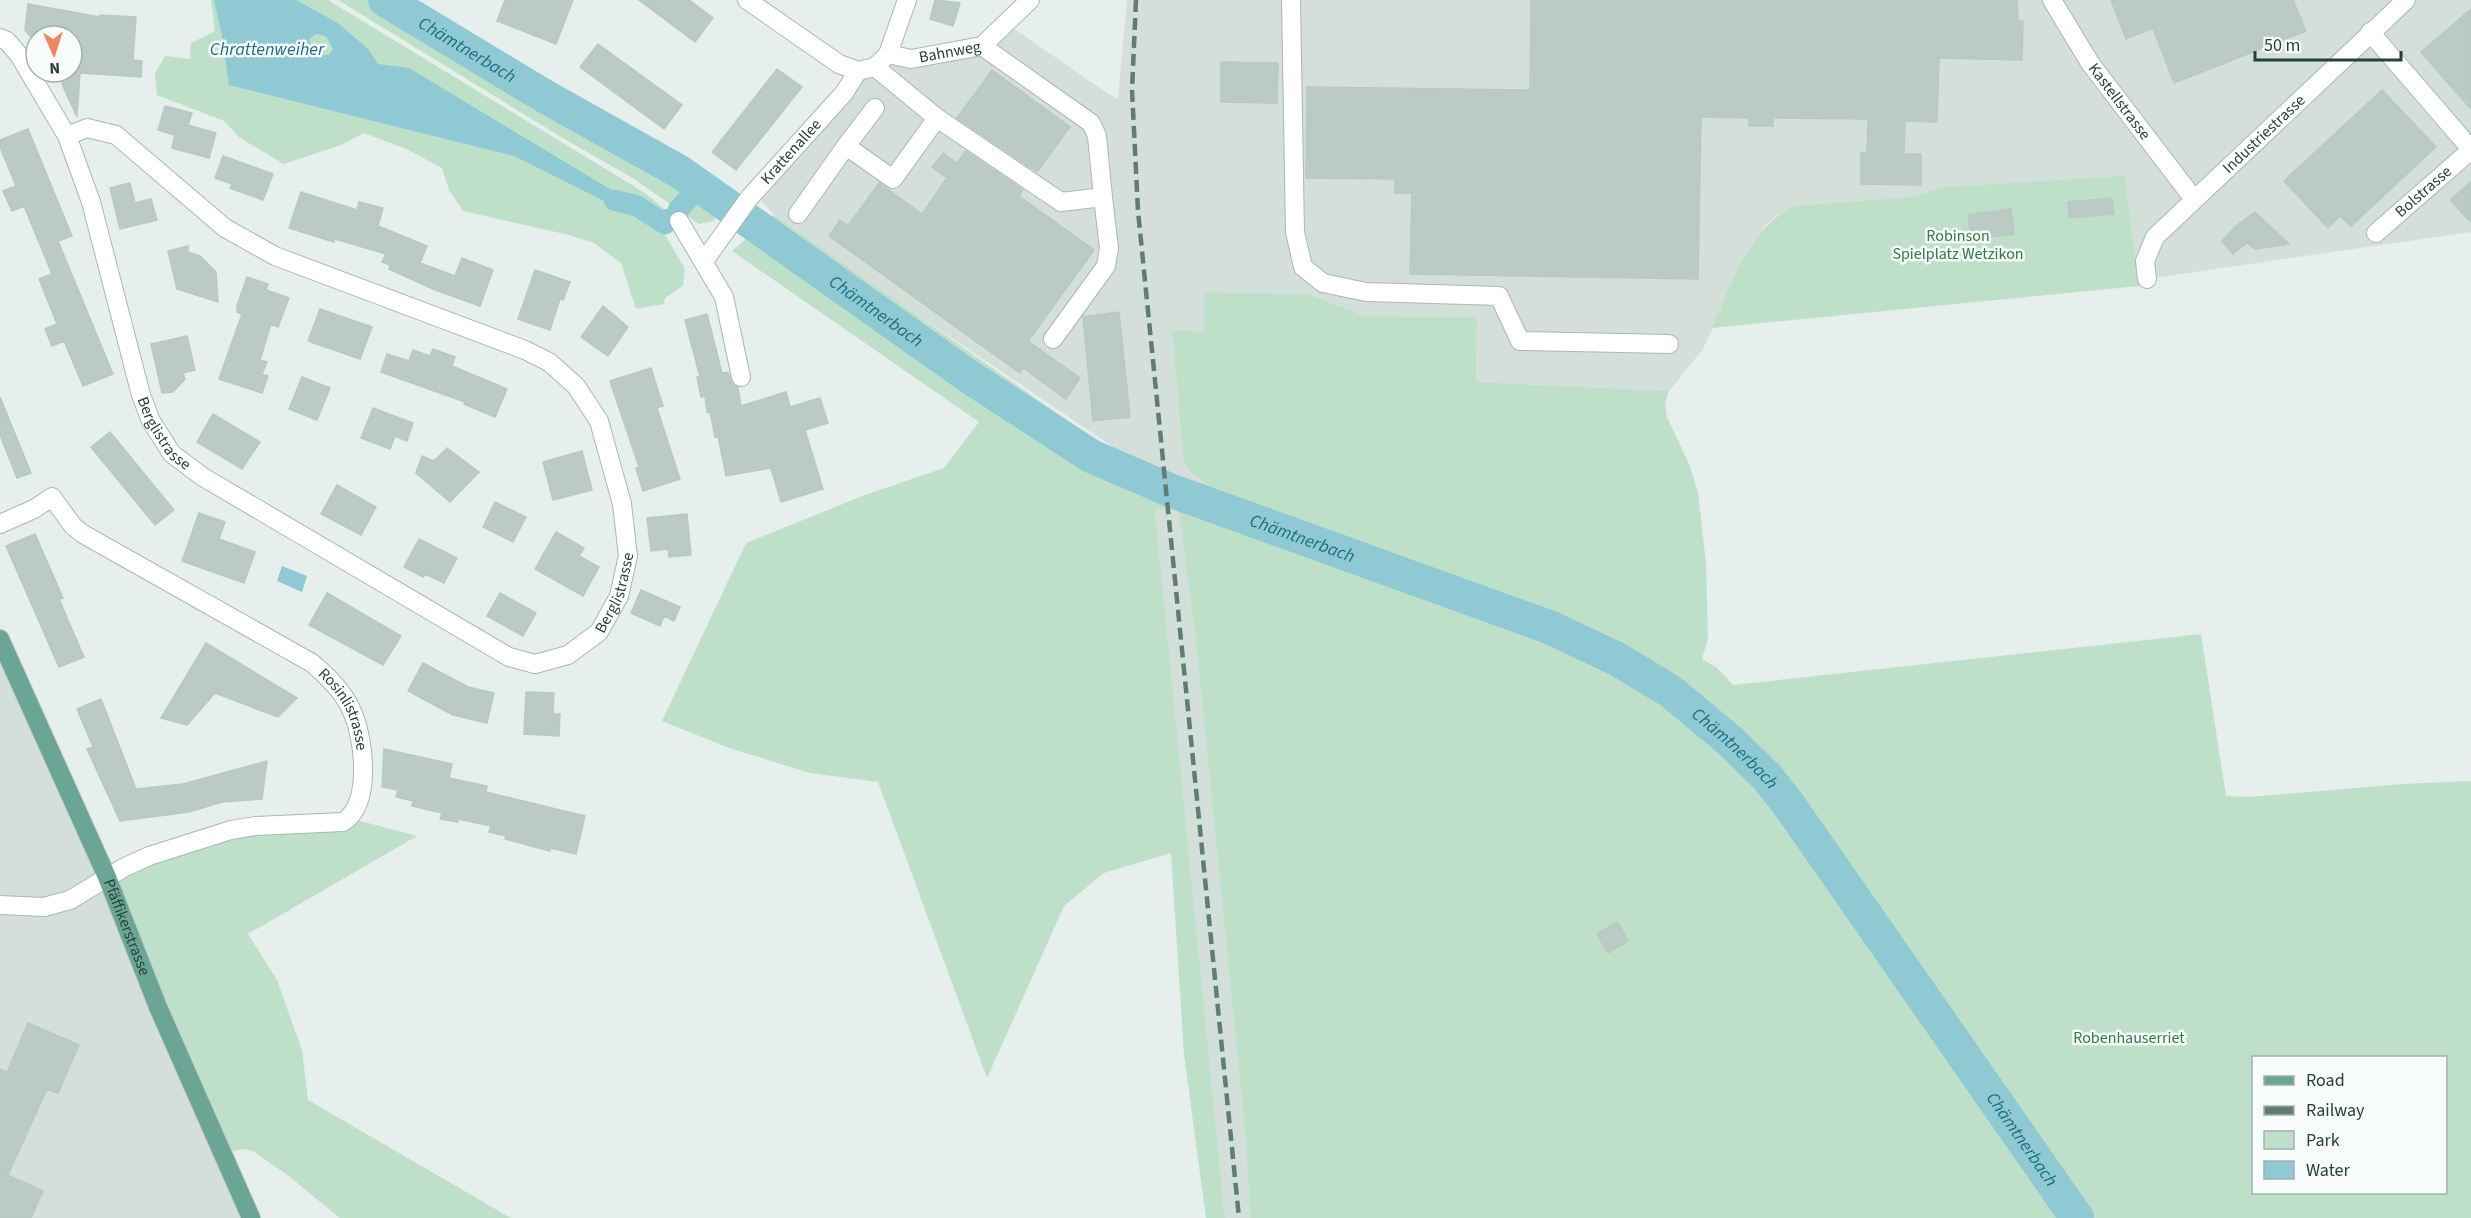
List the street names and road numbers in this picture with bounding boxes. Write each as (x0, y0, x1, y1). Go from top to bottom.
street label: Bahnweg (917, 35, 982, 68)
street label: Kastellstrasse (2083, 58, 2156, 145)
street label: Industriestrasse (2218, 90, 2310, 179)
street label: Krattenallee (756, 114, 827, 189)
street label: Bolstrasse (2390, 161, 2457, 222)
street label: Berglistrasse (132, 393, 195, 475)
street label: Berglistrasse (589, 550, 639, 637)
street label: Rosinlistrasse (313, 663, 373, 752)
street label: Pfäffikerstrasse (98, 876, 156, 979)

